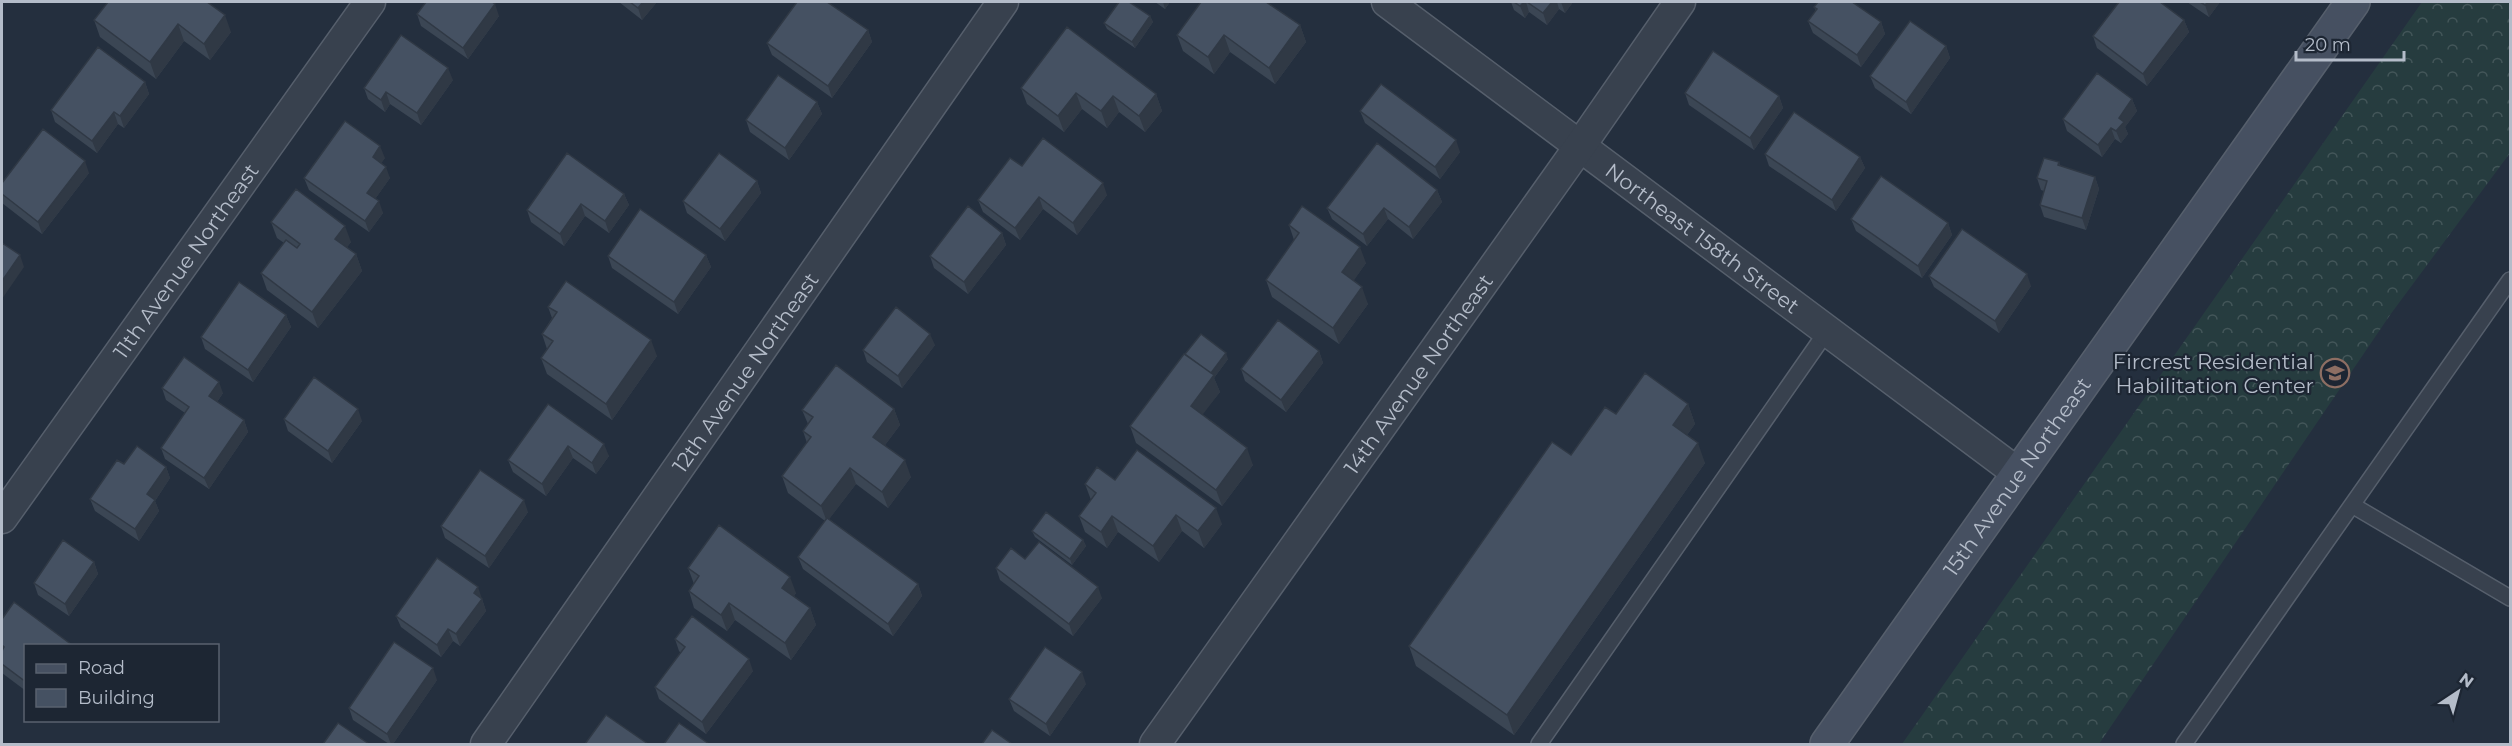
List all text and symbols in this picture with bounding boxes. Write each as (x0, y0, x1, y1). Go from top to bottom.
scale bar (2296, 24, 2404, 62)
text: 20 m (2305, 34, 2351, 56)
street label: Northeast 158th Street (1601, 157, 1804, 318)
street label: 11th Avenue Northeast (108, 158, 263, 363)
street label: 12th Avenue Northeast (667, 268, 823, 477)
street label: 14th Avenue Northeast (1338, 269, 1498, 479)
place label: Fircrest Residential Habilitation Center (2113, 349, 2314, 398)
school or university icon: Fircrest Residential Habilitation Center (2319, 357, 2351, 389)
street label: 15th Avenue Northeast (1938, 372, 2096, 581)
legend (24, 644, 219, 722)
text: Road (78, 657, 125, 679)
north arrow (2428, 662, 2488, 722)
text: N (2456, 669, 2477, 692)
text: Building (78, 687, 155, 709)

